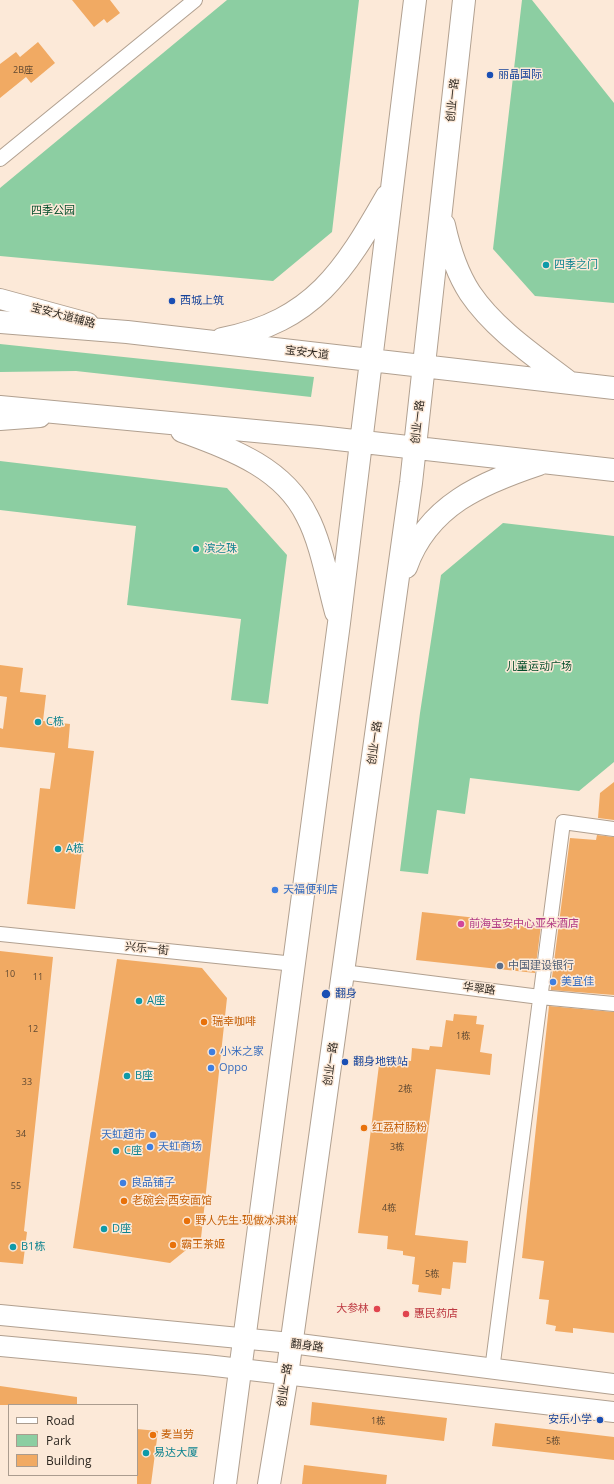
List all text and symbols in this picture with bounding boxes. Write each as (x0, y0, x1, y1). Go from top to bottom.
house number: 2B座 (13, 65, 33, 75)
place label: 丽晶国际 (498, 68, 542, 82)
marker: 丽晶国际 (485, 70, 495, 80)
street label: 创业一路 (444, 77, 462, 123)
park label: 四季公园 (31, 204, 75, 218)
place label: 四季之门 (554, 258, 598, 272)
marker: 四季之门 (541, 260, 551, 270)
place label: 西城上筑 (180, 294, 224, 308)
marker: 西城上筑 (167, 296, 177, 306)
street label: 宝安大道辅路 (29, 301, 97, 331)
street label: 宝安大道 (284, 344, 330, 362)
street label: 创业一路 (409, 399, 427, 445)
place label: 滨之珠 (204, 542, 237, 556)
marker: 滨之珠 (191, 544, 201, 554)
park label: 儿童运动广场 (506, 660, 572, 674)
place label: C栋 (46, 715, 64, 729)
marker: C栋 (33, 717, 43, 727)
street label: 创业一路 (365, 720, 385, 766)
place label: A栋 (66, 842, 84, 856)
marker: A栋 (53, 844, 63, 854)
place label: 天福便利店 (283, 883, 338, 897)
marker: 天福便利店 (270, 885, 280, 895)
place label: 前海宝安中心亚朵酒店 (469, 917, 579, 931)
marker: 前海宝安中心亚朵酒店 (456, 919, 466, 929)
street label: 兴乐一街 (124, 940, 170, 958)
place label: 中国建设银行 (508, 959, 574, 973)
marker: 中国建设银行 (495, 961, 505, 971)
house number: 10 (5, 969, 15, 979)
house number: 11 (33, 972, 43, 982)
place label: 美宜佳 (561, 975, 594, 989)
marker: 美宜佳 (548, 977, 558, 987)
street label: 华翠路 (462, 980, 496, 998)
place label: 翻身 (335, 987, 357, 1001)
marker: 翻身 (320, 988, 332, 1000)
place label: A座 (147, 994, 165, 1008)
marker: A座 (134, 996, 144, 1006)
place label: 瑞幸咖啡 (212, 1015, 256, 1029)
marker: 瑞幸咖啡 (199, 1017, 209, 1027)
house number: 12 (28, 1024, 38, 1034)
house number: 1栋 (456, 1031, 470, 1041)
street label: 创业一路 (321, 1041, 341, 1087)
place label: 小米之家 (220, 1045, 264, 1059)
marker: 小米之家 (207, 1047, 217, 1057)
place label: 翻身地铁站 (353, 1055, 408, 1069)
marker: 翻身地铁站 (340, 1057, 350, 1067)
place label: Oppo (219, 1061, 248, 1075)
marker: Oppo (206, 1063, 216, 1073)
place label: B座 (135, 1069, 153, 1083)
marker: B座 (122, 1071, 132, 1081)
house number: 33 (22, 1077, 32, 1087)
house number: 2栋 (398, 1084, 412, 1094)
place label: 红荔村肠粉 (372, 1121, 427, 1135)
marker: 红荔村肠粉 (359, 1123, 369, 1133)
place label: 天虹超市 (101, 1128, 145, 1142)
house number: 34 (16, 1129, 26, 1139)
marker: 天虹超市 (148, 1130, 158, 1140)
place label: 天虹商场 (158, 1140, 202, 1154)
marker: 天虹商场 (145, 1142, 155, 1152)
house number: 3栋 (390, 1142, 404, 1152)
place label: C座 (124, 1144, 142, 1158)
marker: C座 (111, 1146, 121, 1156)
place label: 良品铺子 (131, 1176, 175, 1190)
marker: 良品铺子 (118, 1178, 128, 1188)
house number: 55 (11, 1181, 21, 1191)
place label: 老碗会·西安面馆 (132, 1194, 212, 1208)
marker: 老碗会·西安面馆 (119, 1196, 129, 1206)
house number: 4栋 (382, 1203, 396, 1213)
place label: 野人先生·现做冰淇淋 (195, 1214, 297, 1228)
marker: 野人先生·现做冰淇淋 (182, 1216, 192, 1226)
place label: D座 (112, 1222, 131, 1236)
marker: D座 (99, 1224, 109, 1234)
place label: 霸王茶姬 (181, 1238, 225, 1252)
place label: B1栋 (21, 1240, 45, 1254)
marker: 霸王茶姬 (168, 1240, 178, 1250)
marker: B1栋 (8, 1242, 18, 1252)
house number: 5栋 (425, 1269, 439, 1279)
place label: 大参林 (336, 1302, 369, 1316)
marker: 大参林 (372, 1304, 382, 1314)
place label: 惠民药店 (414, 1307, 458, 1321)
marker: 惠民药店 (401, 1309, 411, 1319)
street label: 翻身路 (290, 1337, 324, 1355)
street label: 创业一路 (275, 1362, 295, 1408)
legend (8, 1404, 138, 1476)
text: Road (46, 1412, 75, 1429)
place label: 安乐小学 (548, 1413, 592, 1427)
marker: 安乐小学 (595, 1415, 605, 1425)
house number: 1栋 (371, 1416, 385, 1426)
place label: 麦当劳 (161, 1428, 194, 1442)
marker: 麦当劳 (148, 1430, 158, 1440)
text: Park (46, 1432, 71, 1449)
house number: 5栋 (546, 1436, 560, 1446)
place label: 易达大厦 (154, 1446, 198, 1460)
marker: 易达大厦 (141, 1448, 151, 1458)
text: Building (46, 1452, 91, 1469)

